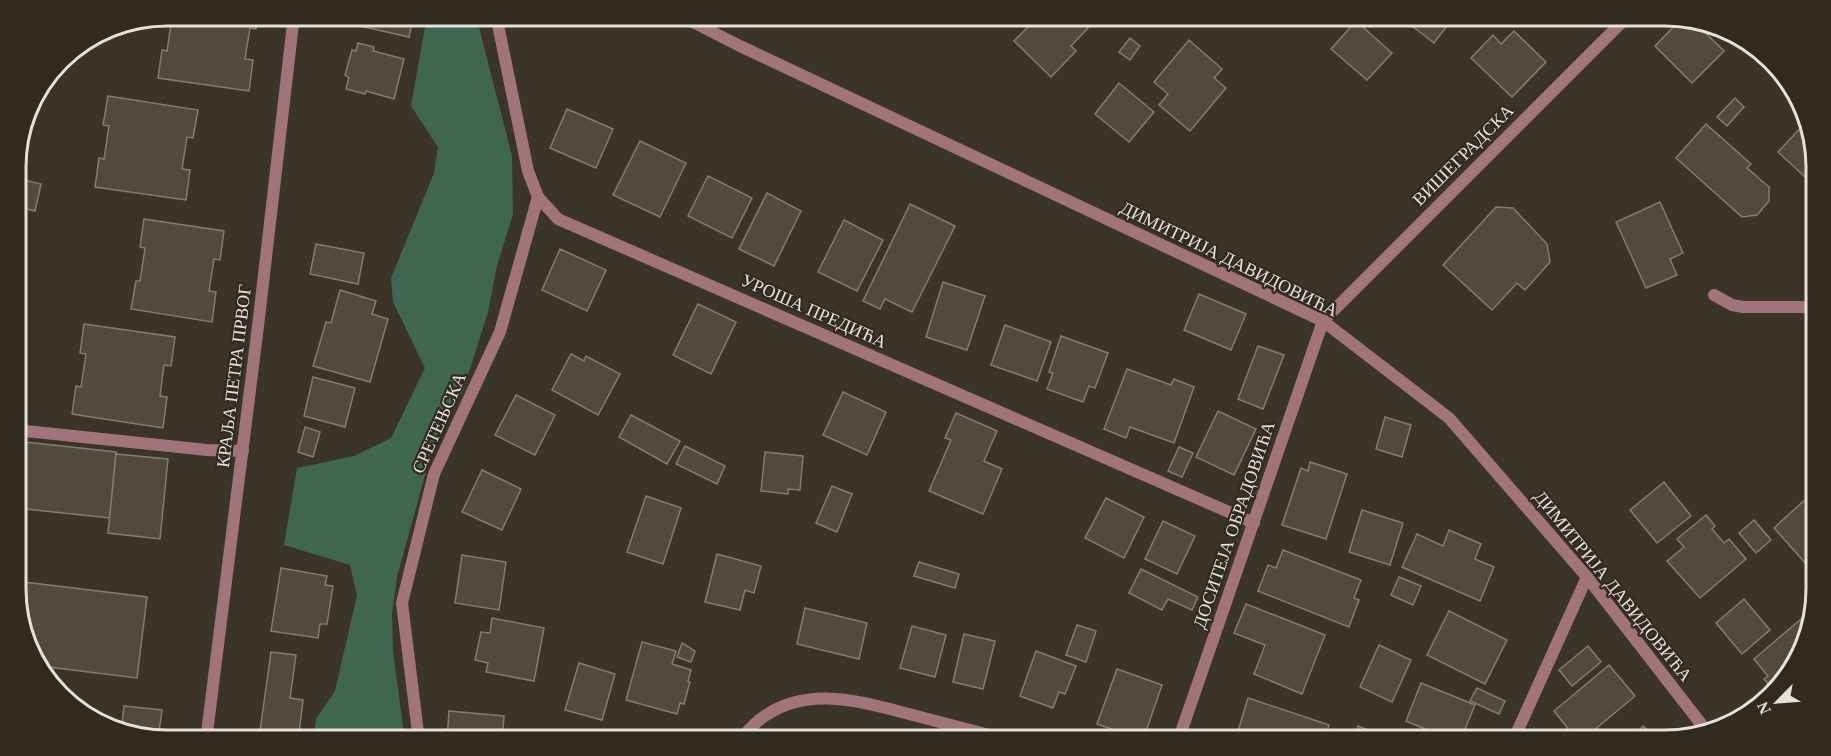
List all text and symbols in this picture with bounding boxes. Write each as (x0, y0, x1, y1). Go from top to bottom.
street label: ВИШЕГРАДСКА (1408, 100, 1518, 210)
street label: ДИМИТРИЈА ДАВИДОВИЋА (1117, 197, 1341, 321)
street label: УРОША ПРЕДИЋА (738, 270, 890, 352)
street label: КРАЉА ПЕТРА ПРВОГ (213, 283, 255, 469)
street label: СРЕТЕЊСКА (408, 370, 470, 476)
street label: ДОСИТЕЈА ОБРАДОВИЋА (1189, 419, 1279, 631)
street label: ДИМИТРИЈА ДАВИДОВИЋА (1530, 487, 1696, 685)
north arrow (1747, 672, 1807, 732)
text: N (1754, 699, 1774, 717)

